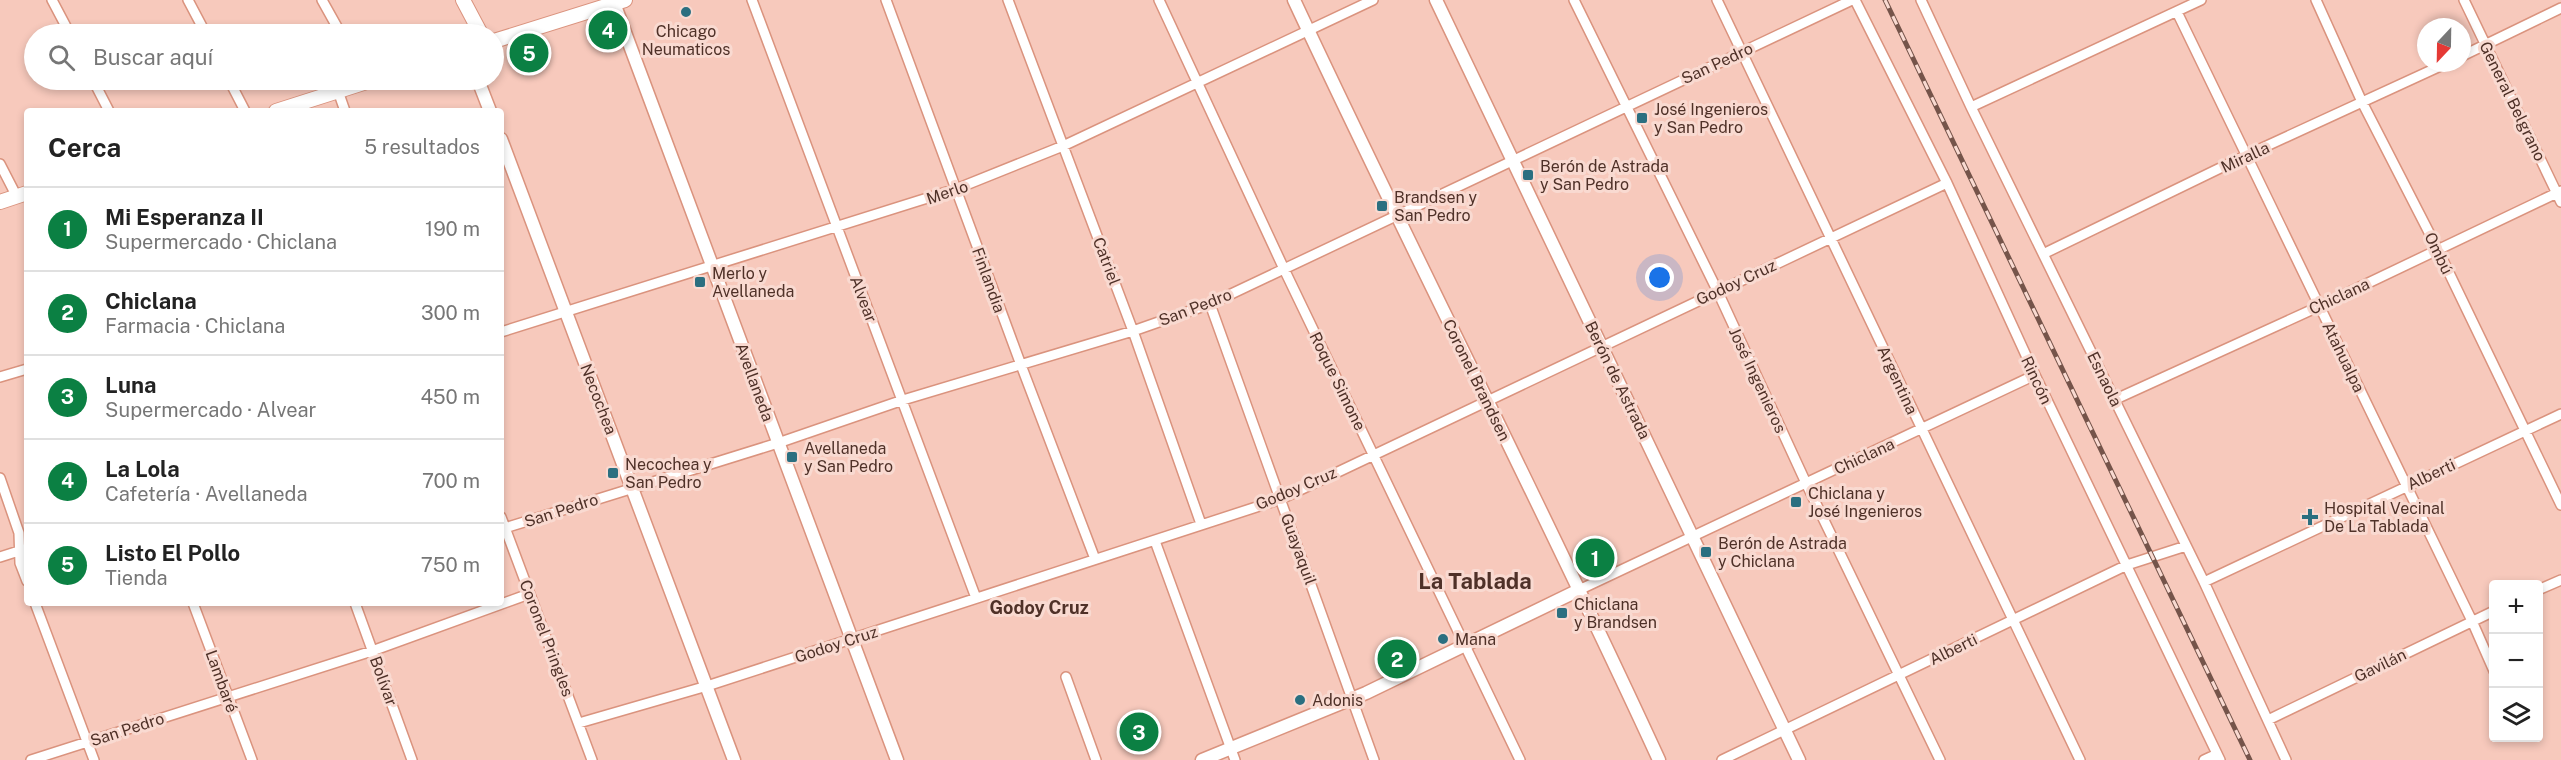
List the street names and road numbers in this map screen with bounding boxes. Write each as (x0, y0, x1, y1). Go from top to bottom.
street label: General Belgrano (2475, 38, 2550, 164)
street label: San Pedro (1678, 39, 1756, 88)
street label: Miralla (2218, 138, 2272, 177)
street label: Merlo (924, 177, 971, 208)
street label: Ombú (2420, 229, 2457, 277)
street label: Catriel (1089, 235, 1124, 288)
street label: Finlandia (968, 245, 1009, 315)
street label: Godoy Cruz (1693, 256, 1779, 309)
street label: Alvear (846, 273, 881, 325)
street label: Chiclana (2306, 274, 2372, 319)
street label: San Pedro (1156, 285, 1234, 330)
street label: Coronel Brandsen (1439, 316, 1514, 444)
street label: Berón de Astrada (1581, 318, 1654, 442)
street label: Atahualpa (2318, 319, 2369, 395)
street label: José Ingenieros (1725, 324, 1790, 436)
street label: Roque Simone (1306, 329, 1370, 434)
street label: Avellaneda (732, 340, 778, 424)
street label: Argentina (1873, 343, 1922, 417)
street label: Esnaola (2083, 349, 2126, 410)
street label: Rincón (2017, 353, 2056, 407)
street label: Necochea (576, 361, 621, 437)
street label: Chiclana (1831, 434, 1897, 479)
street label: Alberti (2404, 455, 2458, 494)
street label: Godoy Cruz (1253, 463, 1340, 514)
street label: San Pedro (522, 490, 601, 531)
street label: Guayaquil (1277, 511, 1320, 588)
street label: Coronel Pringles (516, 577, 578, 699)
street label: Godoy Cruz (792, 622, 880, 667)
street label: Alberti (1926, 630, 1980, 669)
street label: Gavilán (2351, 645, 2409, 686)
street label: Lambaré (201, 647, 242, 715)
street label: Bolívar (366, 654, 401, 709)
street label: San Pedro (88, 709, 167, 750)

